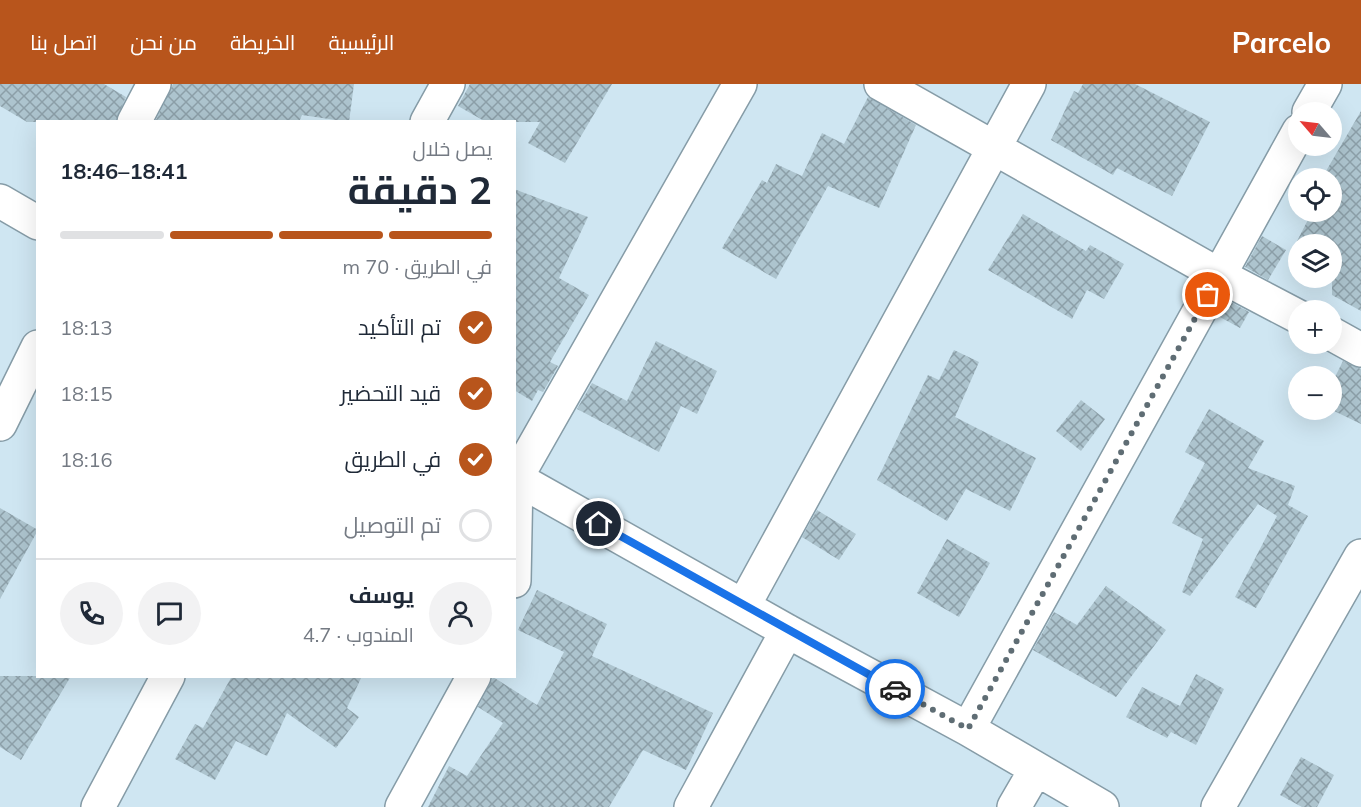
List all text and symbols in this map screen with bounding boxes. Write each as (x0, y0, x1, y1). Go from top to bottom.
text: Parcelo (1232, 25, 1331, 60)
text: اتصل بنا (30, 29, 97, 55)
text: من نحن (130, 29, 197, 55)
text: الخريطة (230, 29, 295, 55)
text: الرئيسية (328, 29, 394, 55)
north arrow (1288, 102, 1342, 156)
map controls (1288, 102, 1342, 420)
text: يصل خلال (413, 136, 492, 161)
text: 18:41–18:46 (60, 157, 188, 185)
text: 2 دقيقة (348, 165, 492, 214)
button: locate (1288, 168, 1342, 222)
button: layers (1288, 234, 1342, 288)
text: في الطريق · 70 m (342, 254, 492, 279)
pin (1182, 269, 1233, 320)
icon: bag (1191, 278, 1224, 311)
button: + (1288, 300, 1342, 354)
icon: check (459, 311, 492, 344)
text: تم التأكيد (358, 313, 441, 341)
text: 18:13 (60, 315, 113, 340)
button: − (1288, 366, 1342, 420)
icon: check (459, 377, 492, 410)
text: قيد التحضير (340, 379, 441, 407)
text: 18:15 (60, 381, 113, 406)
icon: check (459, 443, 492, 476)
text: في الطريق (344, 445, 441, 473)
text: 18:16 (60, 447, 113, 472)
pin (573, 498, 624, 549)
icon: home (582, 507, 615, 540)
text: تم التوصيل (344, 511, 441, 539)
text: يوسف (349, 581, 414, 609)
button: phone (60, 582, 123, 645)
button: chat (138, 582, 201, 645)
button: person (429, 582, 492, 645)
text: المندوب · 4.7 (303, 622, 414, 647)
courier (865, 659, 925, 719)
icon: car (879, 673, 912, 706)

